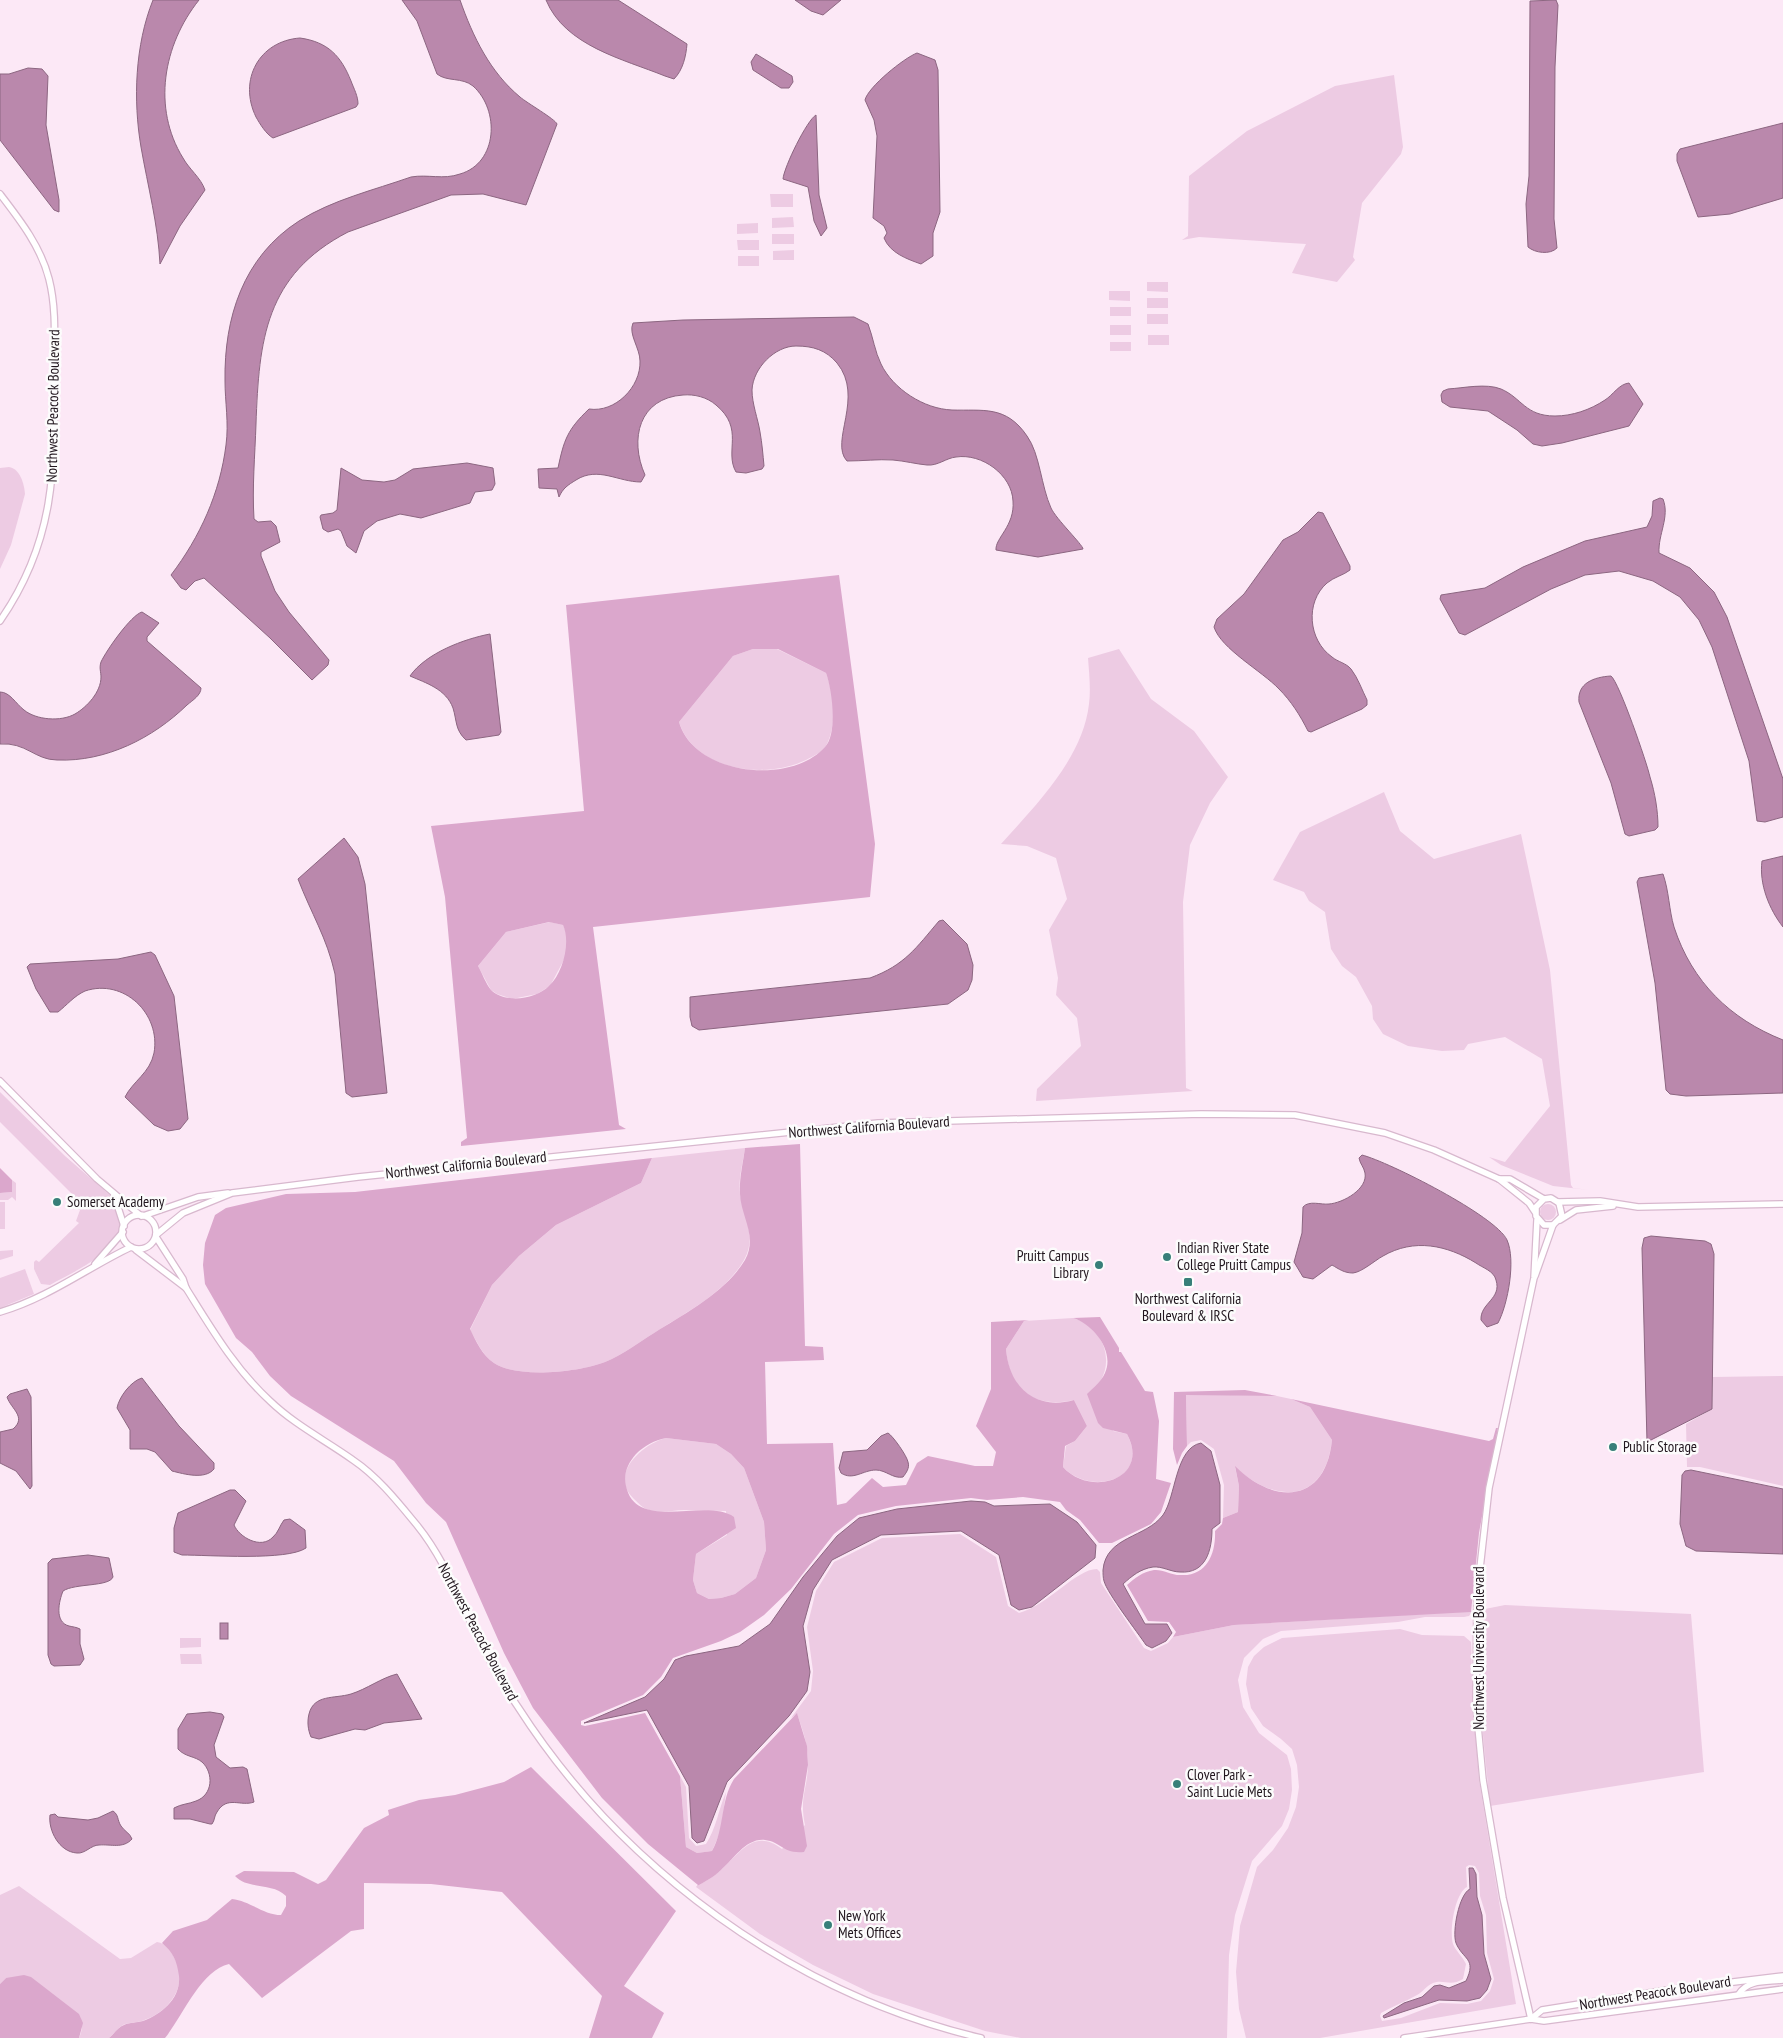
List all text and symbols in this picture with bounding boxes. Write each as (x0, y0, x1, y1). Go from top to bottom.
street label: Northwest Peacock Boulevard (42, 329, 63, 483)
street label: Northwest California Boulevard (788, 1111, 950, 1142)
street label: Northwest California Boulevard (385, 1147, 547, 1182)
place label: Somerset Academy (67, 1192, 165, 1211)
marker: Somerset Academy (51, 1196, 63, 1208)
place label: Indian River State College Pruitt Campus (1177, 1238, 1291, 1274)
place label: Pruitt Campus Library (1017, 1246, 1089, 1282)
marker: Indian River State College Pruitt Campus (1161, 1251, 1173, 1263)
marker: Pruitt Campus Library (1093, 1259, 1105, 1271)
marker: Northwest California Boulevard & IRSC (1182, 1276, 1194, 1288)
place label: Northwest California Boulevard & IRSC (1135, 1289, 1241, 1325)
place label: Public Storage (1623, 1437, 1697, 1456)
marker: Public Storage (1607, 1441, 1619, 1453)
street label: Northwest Peacock Boulevard (434, 1560, 523, 1704)
street label: Northwest University Boulevard (1469, 1566, 1488, 1730)
place label: Clover Park - Saint Lucie Mets (1187, 1765, 1272, 1801)
marker: Clover Park - Saint Lucie Mets (1171, 1778, 1183, 1790)
place label: New York Mets Offices (838, 1906, 901, 1942)
marker: New York Mets Offices (822, 1919, 834, 1931)
street label: Northwest Peacock Boulevard (1578, 1971, 1732, 2014)

